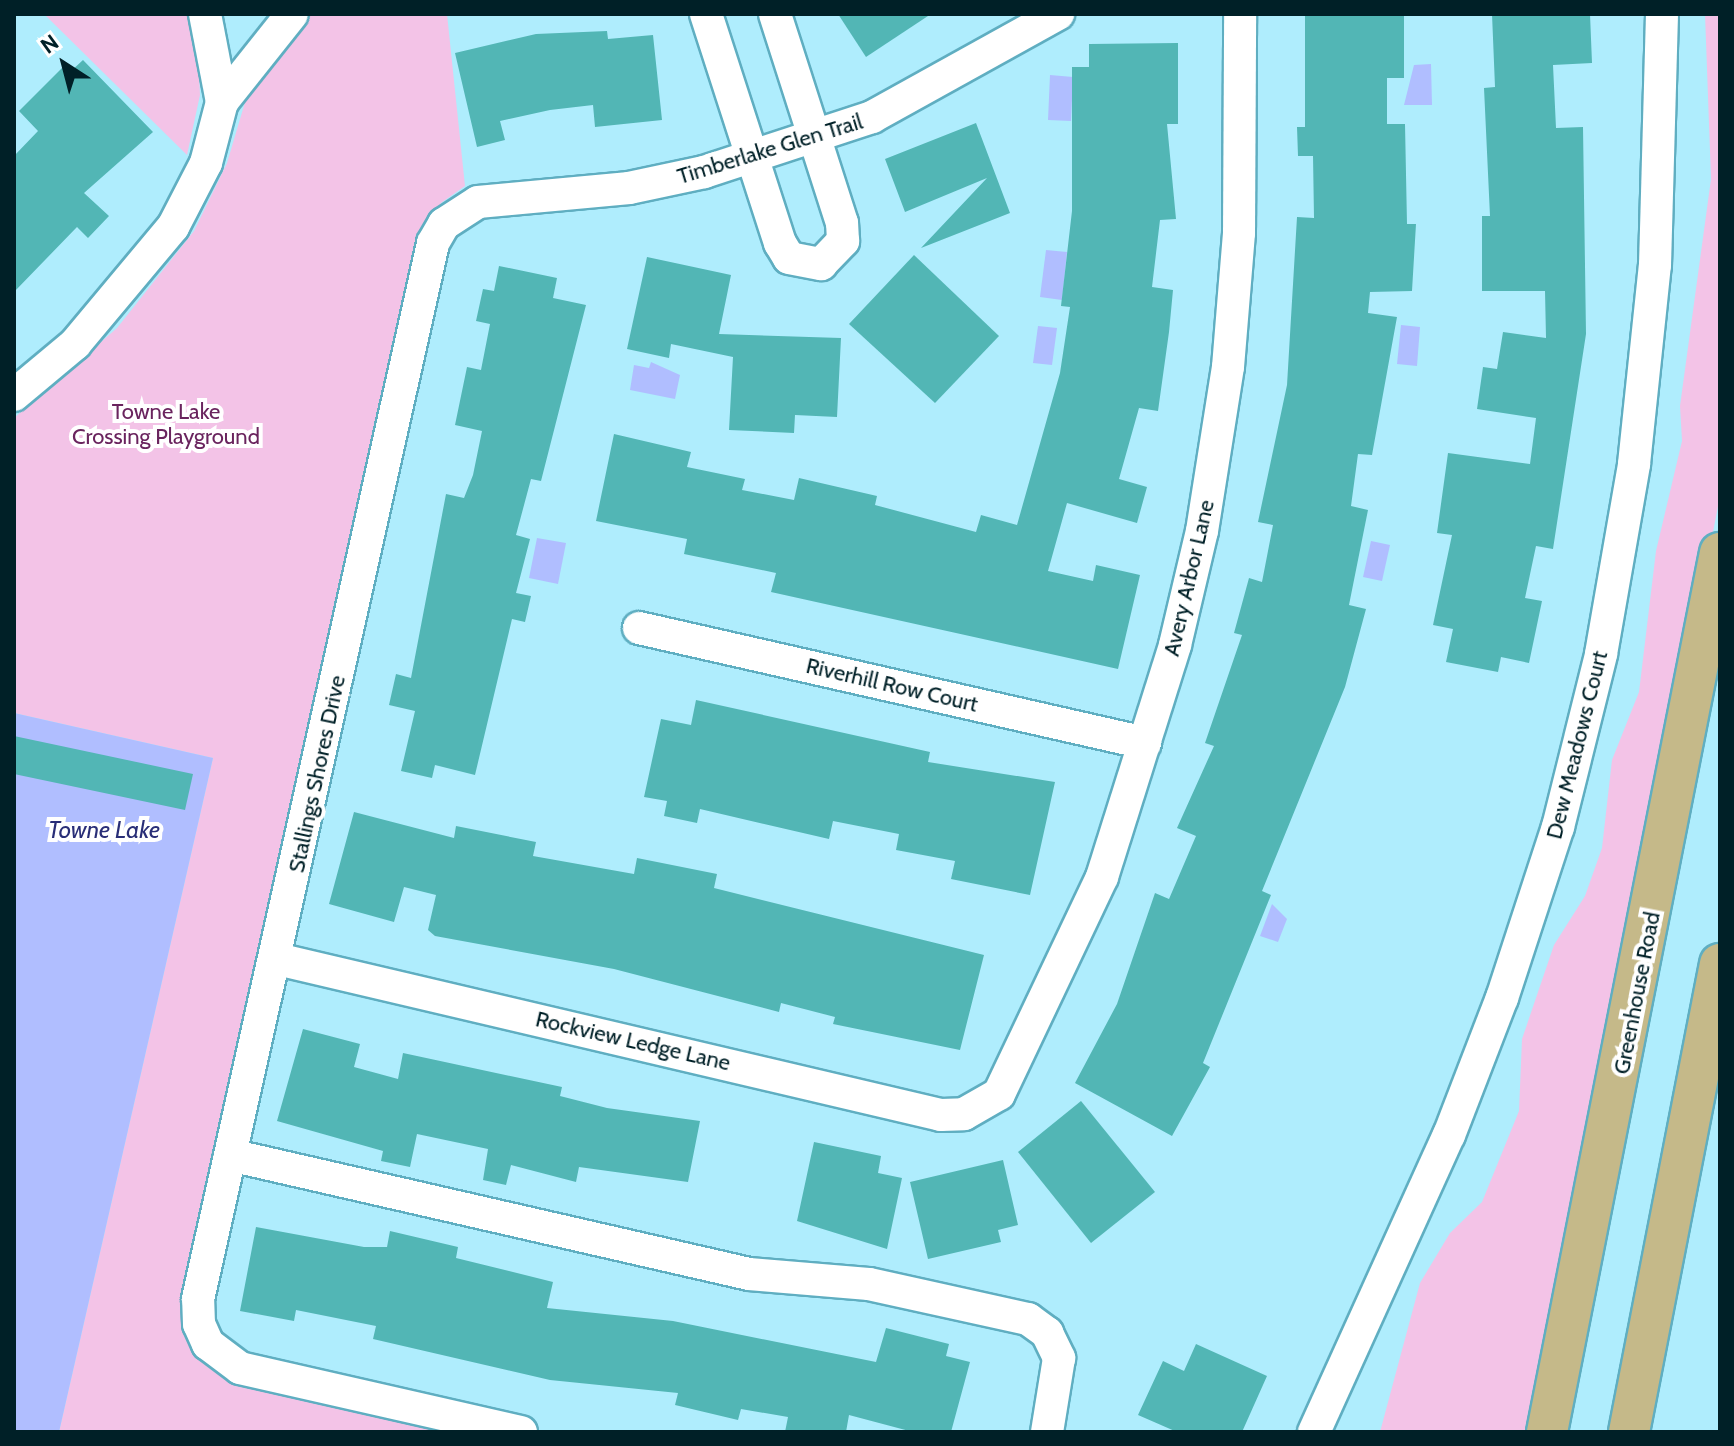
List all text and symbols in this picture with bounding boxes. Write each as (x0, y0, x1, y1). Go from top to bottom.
north arrow (24, 24, 104, 104)
text: N (35, 29, 64, 60)
street label: Timberlake Glen Trail (674, 108, 866, 190)
park label: Towne Lake Crossing Playground (72, 398, 260, 450)
street label: Avery Arbor Lane (1158, 497, 1220, 659)
street label: Dew Meadows Court (1541, 648, 1613, 842)
street label: Riverhill Row Court (804, 652, 980, 718)
street label: Stallings Shores Drive (283, 673, 351, 875)
water label: Towne Lake (48, 816, 160, 844)
street label: Greenhouse Road (1608, 910, 1666, 1076)
street label: Rockview Ledge Lane (533, 1006, 733, 1076)

